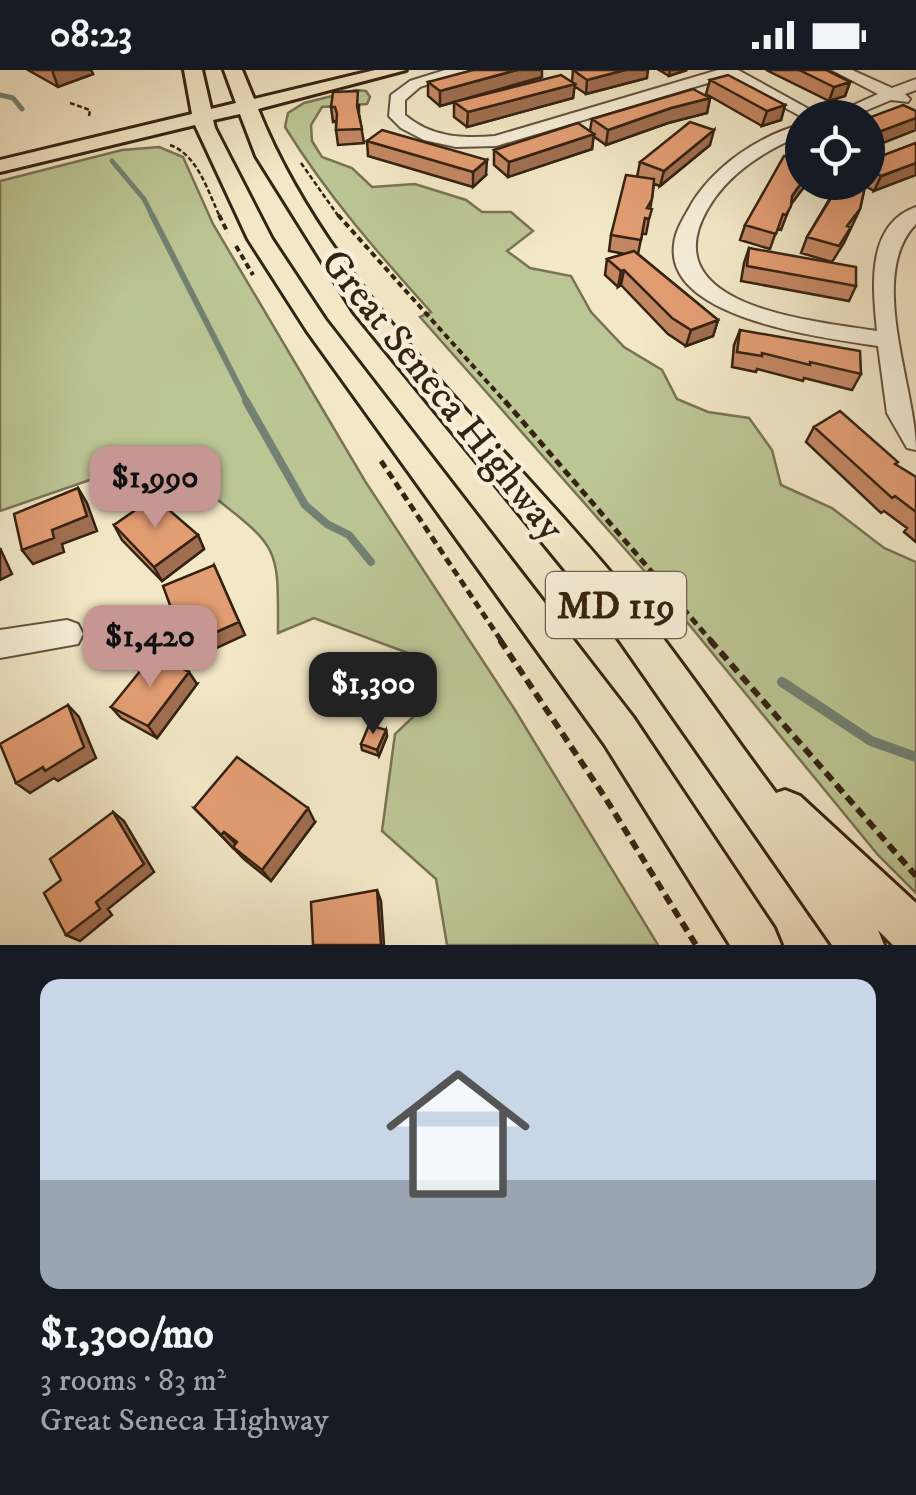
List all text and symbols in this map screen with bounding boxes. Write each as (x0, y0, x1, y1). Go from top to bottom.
text: 08:23 (50, 11, 132, 59)
map controls (785, 100, 885, 200)
button: locate (785, 100, 885, 200)
street label: Great Seneca Highway (309, 240, 575, 553)
pin: $1,990 (74, 446, 236, 531)
text: $1,990 (112, 458, 198, 498)
road number: MD 119 (546, 572, 686, 638)
pin: $1,420 (69, 605, 231, 690)
text: $1,420 (105, 617, 195, 657)
pin: $1,300 (292, 652, 454, 737)
text: $1,300 (331, 664, 415, 704)
icon: home (368, 1044, 548, 1224)
text: $1,300/mo (40, 1309, 214, 1361)
text: 3 rooms · 83 m² (40, 1361, 226, 1401)
text: Great Seneca Highway (40, 1401, 329, 1441)

